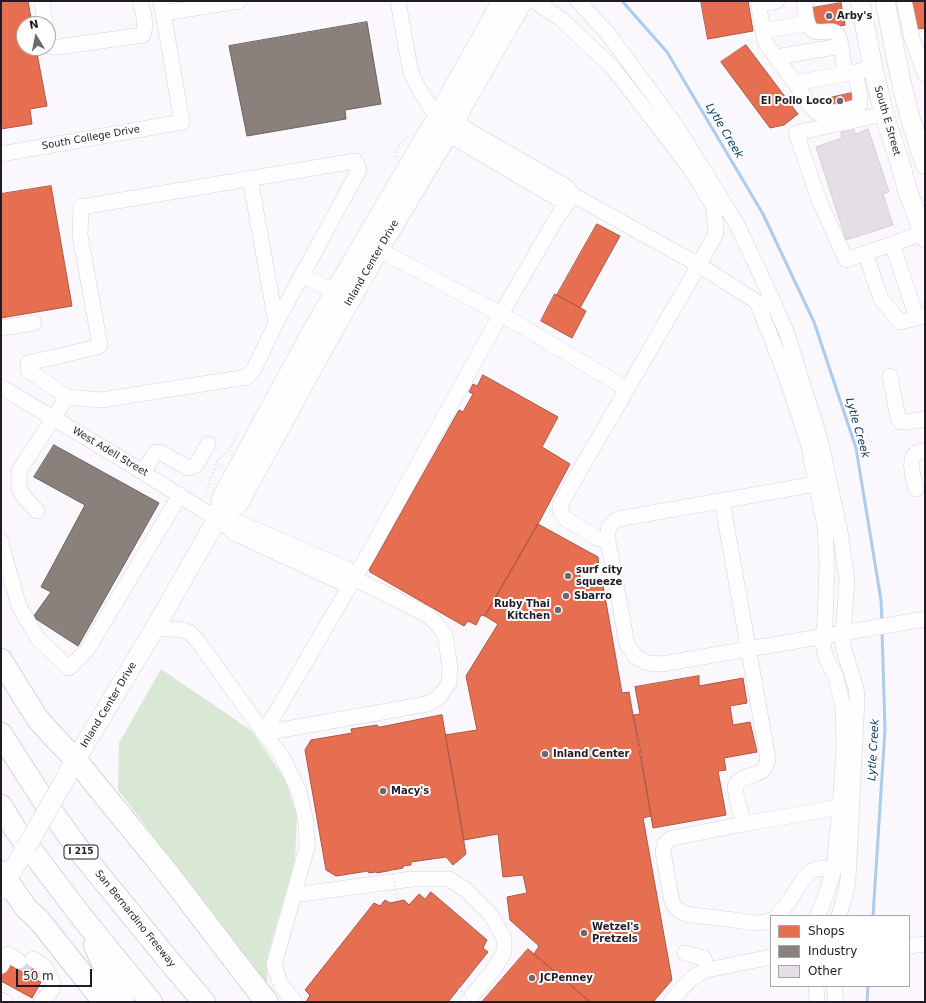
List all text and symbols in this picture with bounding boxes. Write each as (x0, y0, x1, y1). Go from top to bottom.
place label: Arby's (837, 10, 872, 22)
marker: Arby's (824, 11, 834, 21)
north arrow (16, 16, 56, 56)
text: N (28, 17, 40, 32)
street label: South E Street (871, 85, 903, 157)
place label: El Pollo Loco (761, 95, 832, 107)
marker: El Pollo Loco (835, 96, 845, 106)
water label: Lytle Creek (702, 101, 746, 161)
street label: South College Drive (41, 123, 141, 153)
street label: Inland Center Drive (342, 218, 402, 308)
water label: Lytle Creek (842, 396, 872, 460)
street label: West Adell Street (70, 425, 150, 479)
place label: surf city squeeze (576, 564, 622, 588)
marker: surf city squeeze (563, 571, 573, 581)
place label: Sbarro (574, 590, 612, 602)
marker: Sbarro (561, 591, 571, 601)
place label: Ruby Thai Kitchen (494, 598, 550, 622)
marker: Ruby Thai Kitchen (553, 605, 563, 615)
street label: Inland Center Drive (79, 660, 139, 750)
water label: Lytle Creek (866, 719, 882, 781)
place label: Inland Center (553, 748, 630, 760)
marker: Inland Center (540, 749, 550, 759)
place label: Macy's (391, 785, 429, 797)
marker: Macy's (378, 786, 388, 796)
road number: I 215 (64, 845, 98, 859)
street label: San Bernardino Freeway (92, 868, 178, 970)
legend (770, 915, 910, 987)
place label: Wetzel's Pretzels (592, 921, 639, 944)
text: Shops (808, 924, 844, 938)
marker: Wetzel's Pretzels (579, 928, 589, 938)
text: Industry (808, 944, 857, 958)
scale bar (18, 961, 94, 987)
text: Other (808, 964, 842, 978)
text: 50 m (23, 969, 54, 983)
place label: JCPenney (540, 972, 593, 984)
marker: JCPenney (527, 973, 537, 983)

